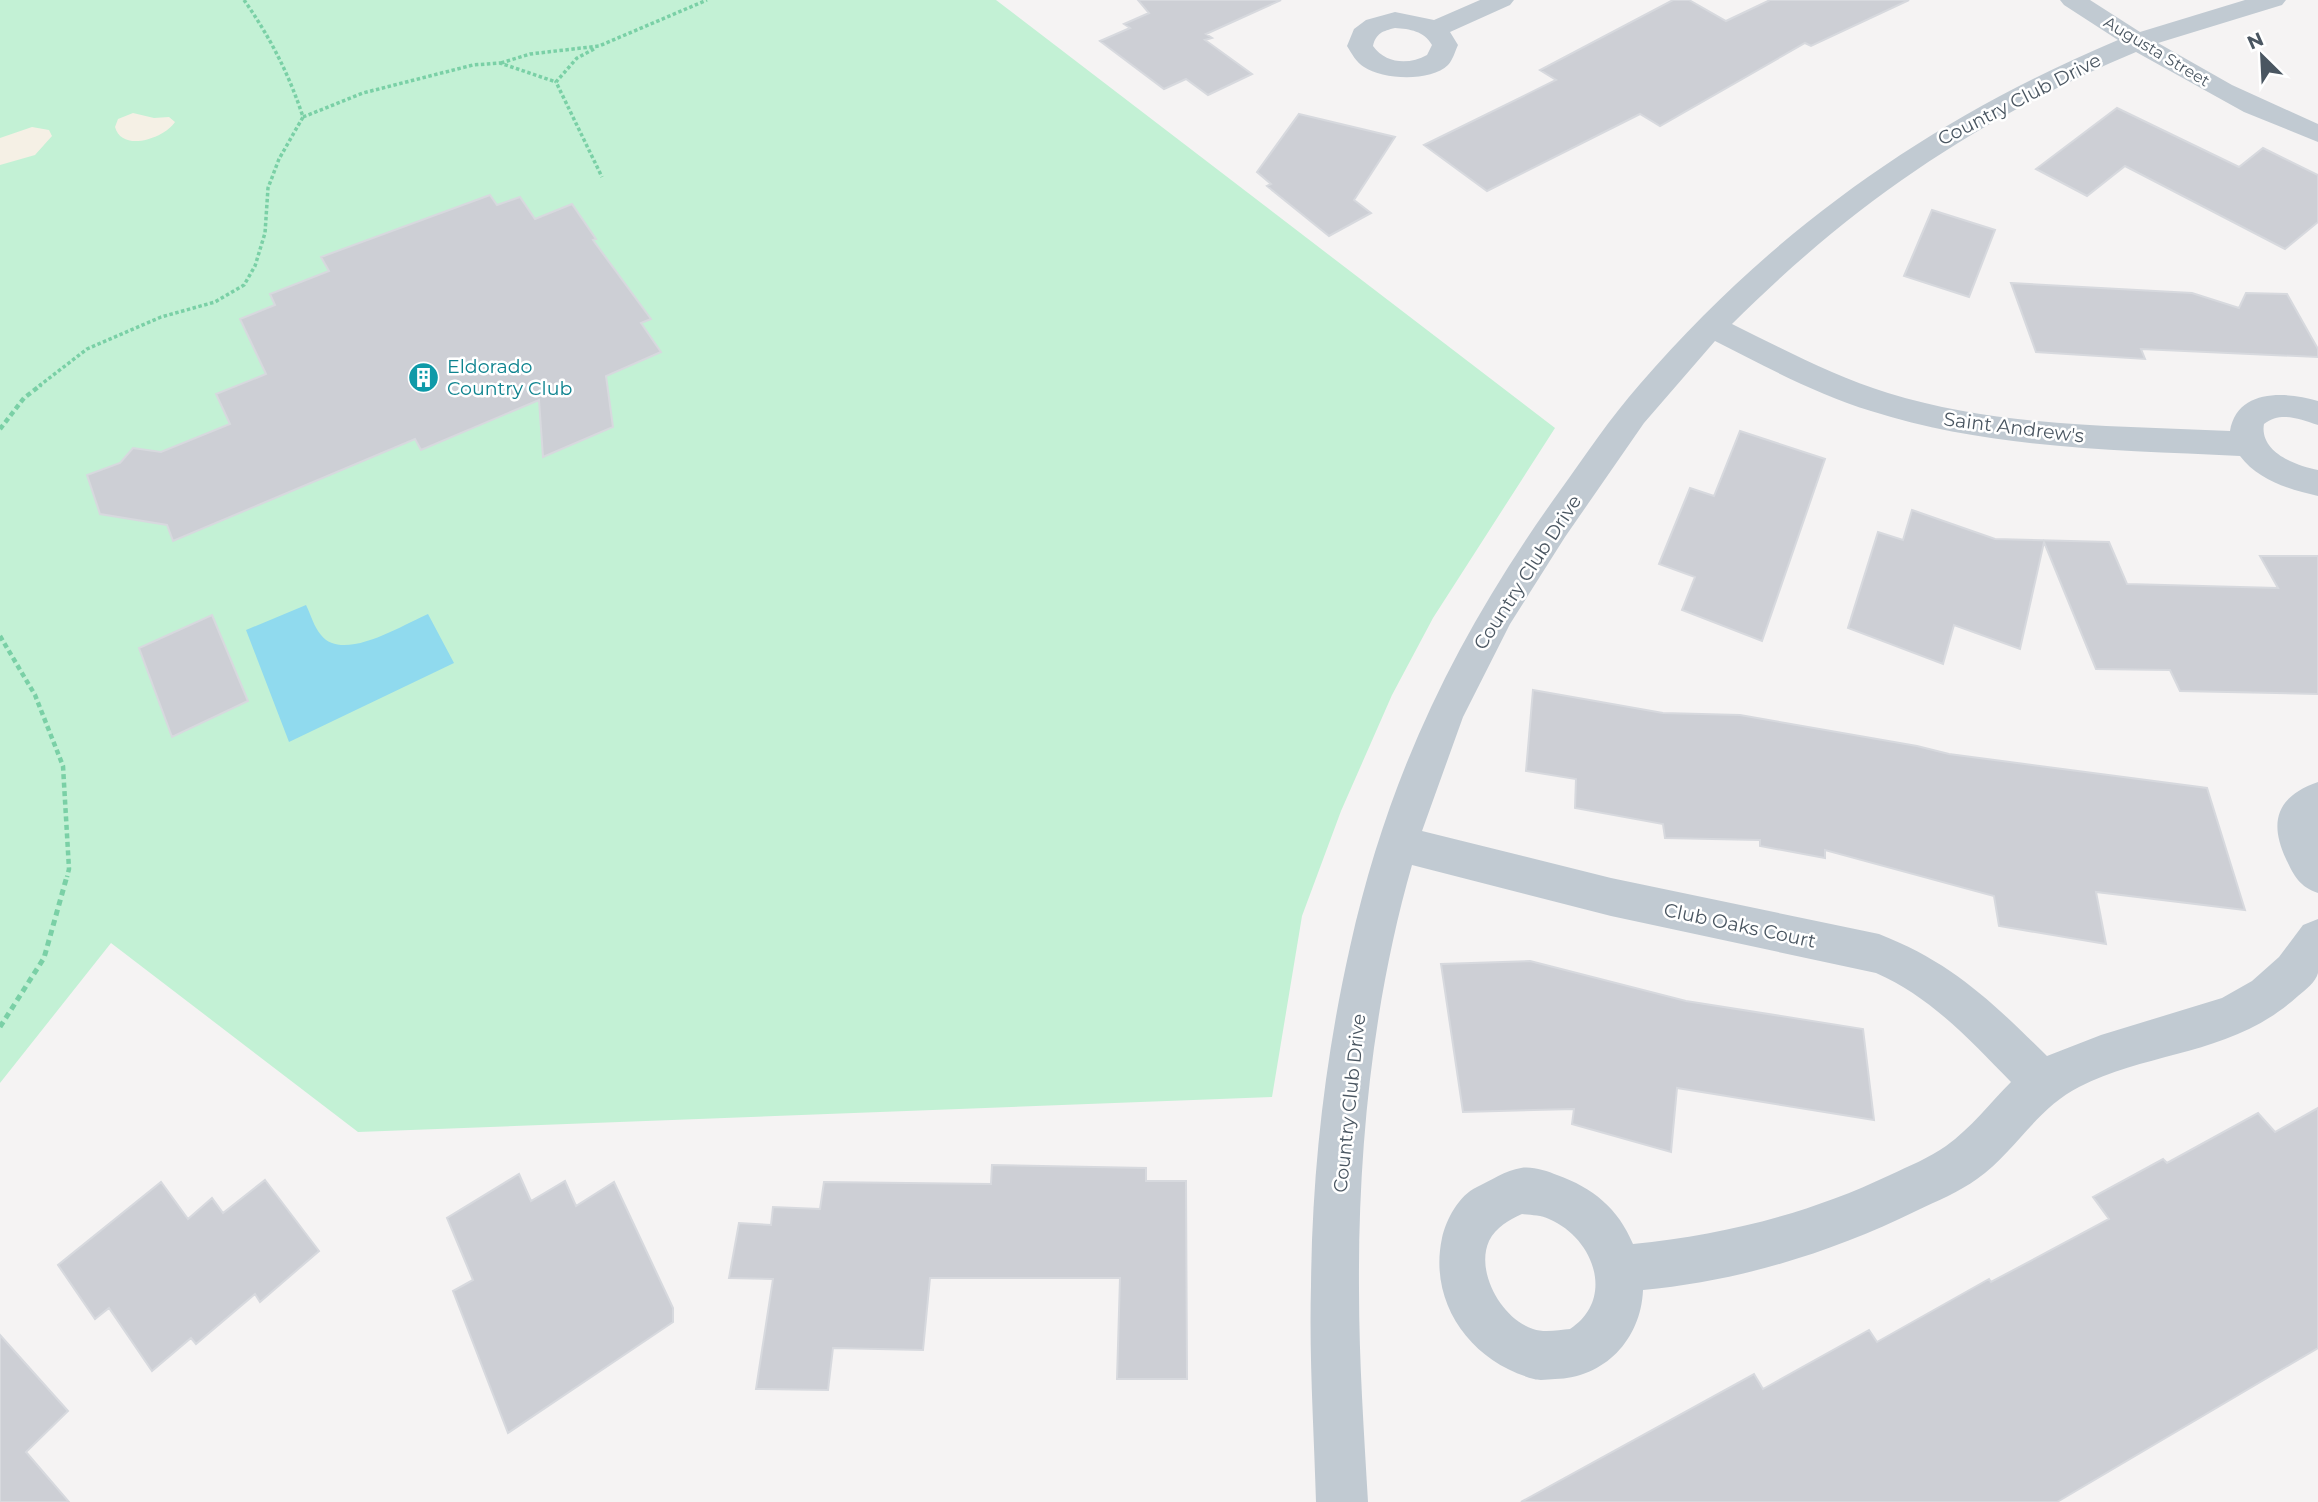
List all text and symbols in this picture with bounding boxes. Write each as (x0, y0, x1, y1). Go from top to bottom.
street label: Augusta Street (2101, 12, 2213, 91)
north arrow (2227, 21, 2297, 91)
text: N (2244, 27, 2267, 55)
street label: Country Club Drive (1934, 48, 2105, 151)
place label: Eldorado Country Club (447, 355, 572, 400)
building icon: Eldorado Country Club (407, 360, 441, 394)
street label: Saint Andrew's (1942, 407, 2086, 448)
street label: Country Club Drive (1469, 491, 1586, 654)
street label: Club Oaks Court (1662, 898, 1818, 953)
street label: Country Club Drive (1329, 1012, 1370, 1194)

